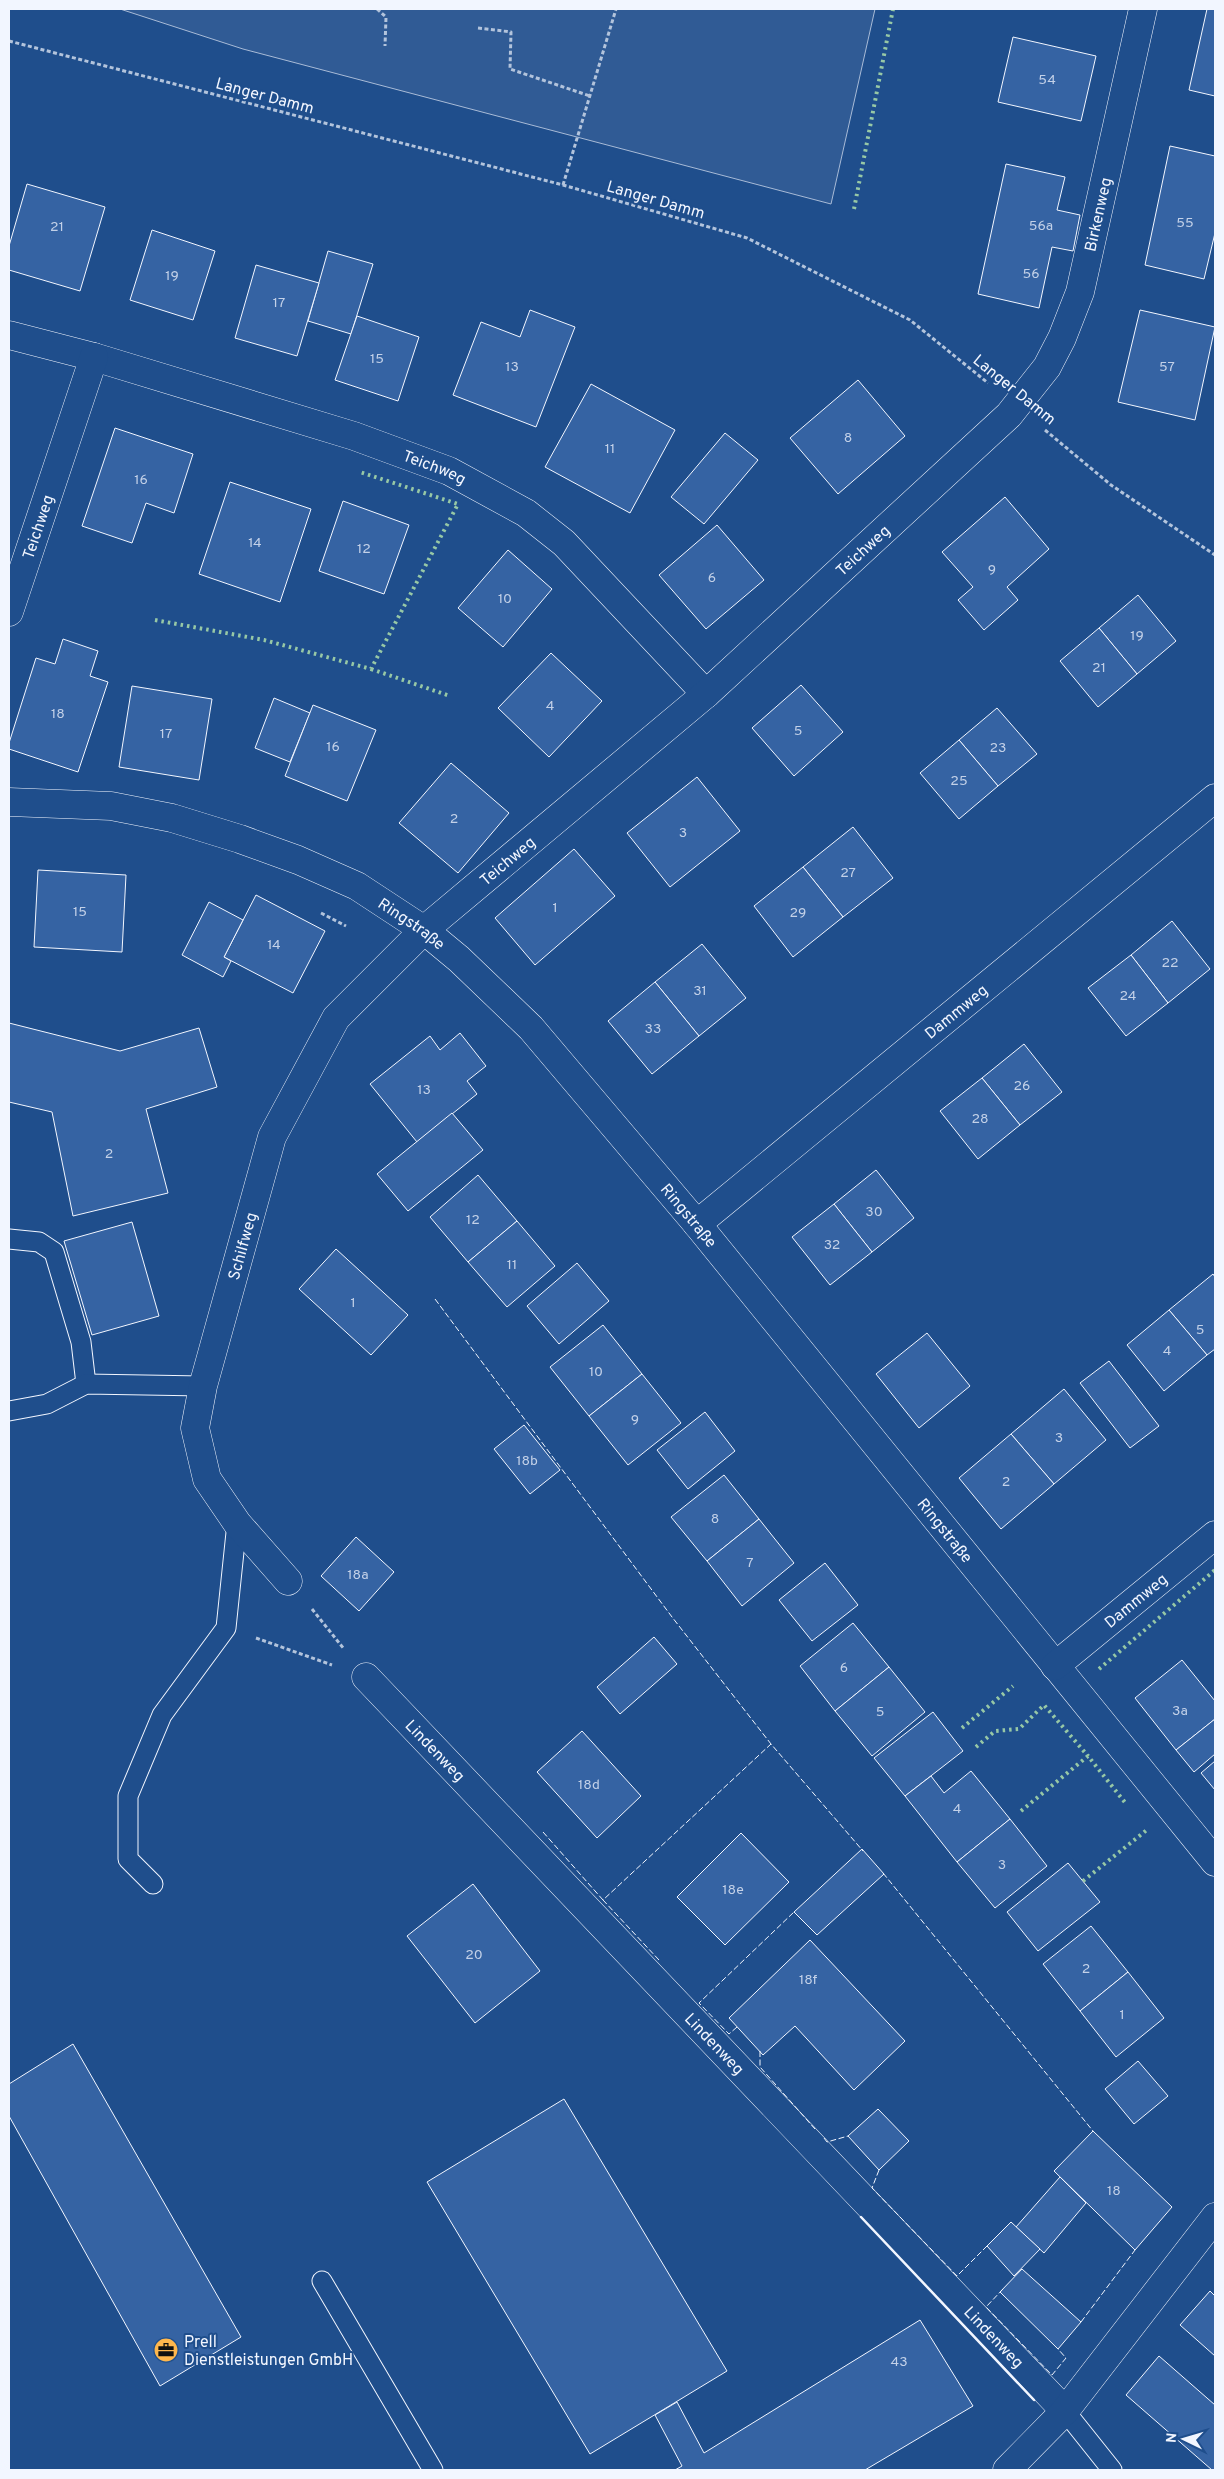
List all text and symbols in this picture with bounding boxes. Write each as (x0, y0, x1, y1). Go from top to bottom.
house number: 54 (1038, 72, 1056, 89)
street label: Langer Damm (213, 74, 316, 120)
street label: Birkenweg (1081, 176, 1117, 254)
street label: Langer Damm (604, 177, 707, 224)
house number: 55 (1176, 215, 1194, 232)
house number: 56a (1029, 218, 1053, 235)
house number: 21 (50, 219, 64, 236)
house number: 56 (1022, 266, 1040, 283)
house number: 19 (165, 268, 179, 285)
house number: 17 (273, 295, 285, 312)
house number: 15 (370, 351, 384, 368)
street label: Langer Damm (968, 351, 1059, 430)
house number: 13 (505, 359, 519, 376)
house number: 57 (1159, 359, 1175, 376)
house number: 8 (844, 430, 852, 447)
house number: 11 (605, 441, 615, 458)
street label: Teichweg (400, 447, 469, 490)
house number: 16 (134, 472, 148, 489)
street label: Teichweg (19, 492, 59, 562)
street label: Teichweg (833, 521, 895, 581)
house number: 14 (248, 535, 262, 552)
house number: 12 (357, 541, 371, 558)
house number: 9 (988, 562, 996, 579)
house number: 6 (708, 570, 716, 587)
house number: 10 (498, 591, 512, 608)
house number: 19 (1130, 628, 1144, 645)
house number: 21 (1092, 660, 1106, 677)
house number: 4 (546, 698, 554, 715)
house number: 18 (51, 706, 65, 723)
house number: 5 (794, 723, 802, 740)
house number: 17 (160, 726, 172, 743)
house number: 16 (326, 739, 340, 756)
house number: 23 (990, 740, 1007, 757)
house number: 25 (950, 773, 968, 790)
house number: 2 (450, 811, 458, 828)
house number: 3 (679, 825, 687, 842)
street label: Teichweg (476, 833, 540, 891)
house number: 27 (840, 865, 856, 882)
street label: Ringstraße (374, 894, 448, 955)
house number: 1 (552, 900, 558, 917)
house number: 15 (73, 904, 87, 921)
house number: 29 (790, 905, 806, 922)
house number: 14 (267, 937, 281, 954)
house number: 22 (1161, 955, 1179, 972)
street label: Dammweg (921, 981, 993, 1044)
house number: 31 (693, 983, 707, 1000)
house number: 24 (1119, 988, 1137, 1005)
house number: 33 (645, 1021, 661, 1038)
house number: 26 (1014, 1078, 1030, 1095)
house number: 13 (417, 1082, 431, 1099)
house number: 28 (971, 1111, 989, 1128)
house number: 2 (105, 1146, 113, 1163)
street label: Ringstraße (655, 1180, 720, 1253)
house number: 30 (865, 1204, 883, 1221)
street label: Schilfweg (225, 1210, 263, 1283)
house number: 12 (466, 1212, 480, 1229)
house number: 32 (824, 1237, 840, 1254)
house number: 11 (507, 1257, 517, 1274)
house number: 1 (350, 1295, 356, 1312)
house number: 5 (1196, 1322, 1204, 1339)
house number: 4 (1163, 1343, 1171, 1360)
house number: 10 (589, 1364, 603, 1381)
house number: 9 (631, 1412, 639, 1429)
house number: 3 (1055, 1430, 1063, 1447)
house number: 18b (516, 1453, 538, 1470)
house number: 2 (1002, 1474, 1010, 1491)
street label: Ringstraße (912, 1495, 976, 1568)
house number: 8 (711, 1511, 719, 1528)
house number: 7 (746, 1555, 754, 1572)
house number: 18a (347, 1567, 369, 1584)
street label: Dammweg (1101, 1570, 1172, 1633)
house number: 6 (840, 1660, 848, 1677)
house number: 3a (1172, 1703, 1188, 1720)
house number: 5 (876, 1704, 884, 1721)
street label: Lindenweg (400, 1716, 468, 1787)
house number: 18d (578, 1777, 600, 1794)
house number: 4 (953, 1801, 961, 1818)
house number: 3 (998, 1857, 1006, 1874)
house number: 18e (722, 1882, 744, 1899)
house number: 20 (465, 1947, 483, 1964)
house number: 2 (1082, 1961, 1090, 1978)
house number: 18f (799, 1972, 817, 1989)
house number: 1 (1119, 2007, 1125, 2024)
street label: Lindenweg (679, 2010, 748, 2080)
house number: 18 (1107, 2183, 1121, 2200)
street label: Lindenweg (959, 2303, 1027, 2373)
place label: Prell Dienstleistungen GmbH (184, 2333, 353, 2371)
office icon: Prell Dienstleistungen GmbH (153, 2337, 179, 2363)
house number: 43 (890, 2354, 908, 2371)
north arrow (1159, 2414, 1209, 2464)
text: N (1164, 2432, 1181, 2444)

